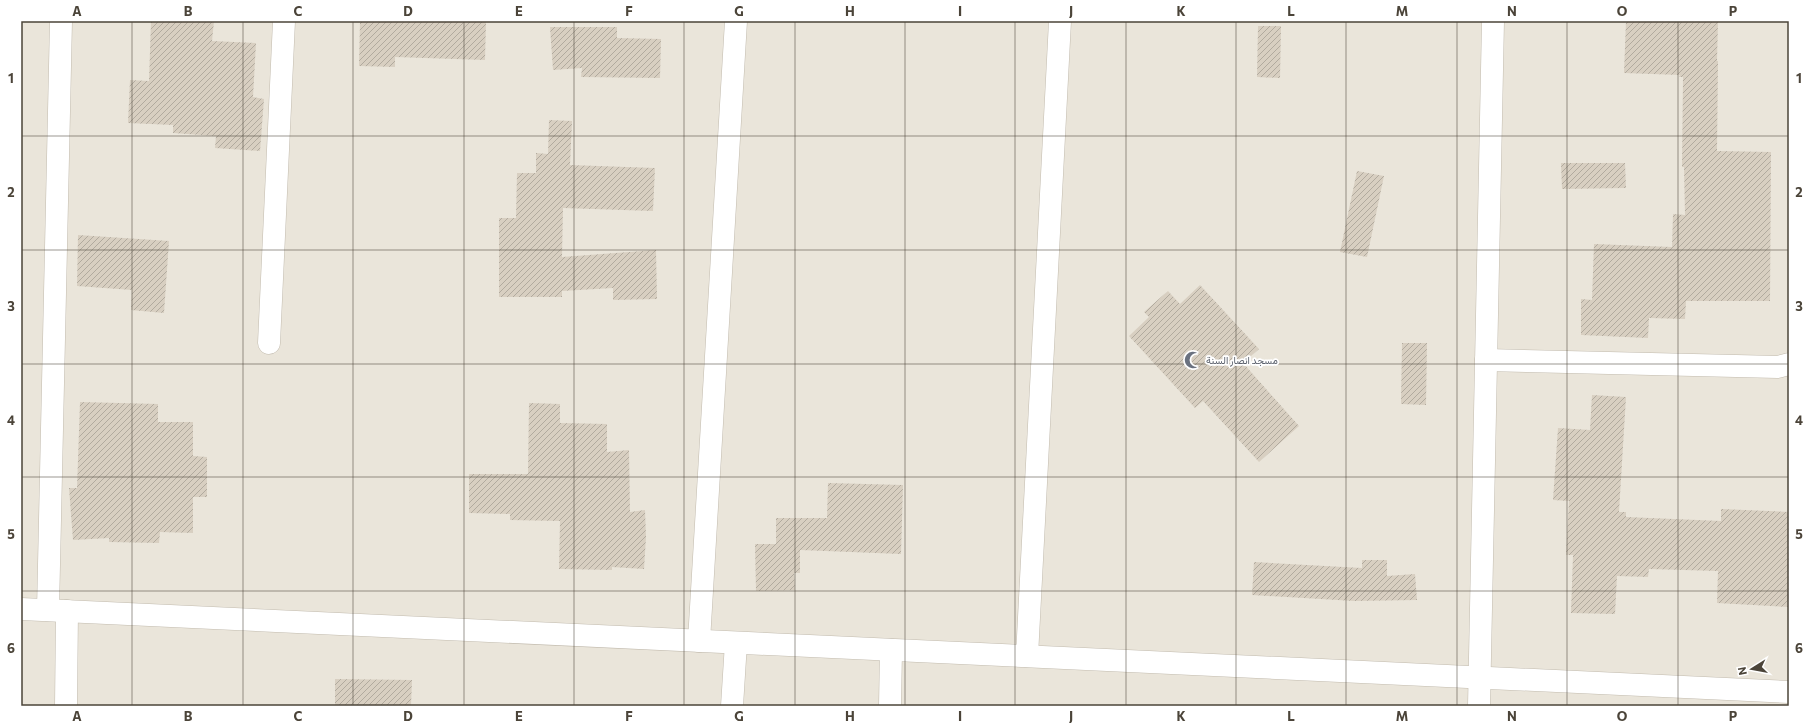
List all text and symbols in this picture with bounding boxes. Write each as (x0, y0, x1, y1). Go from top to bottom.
text: A (72, 3, 82, 19)
text: B (184, 3, 193, 19)
text: C (294, 3, 303, 19)
text: D (403, 3, 413, 19)
text: E (515, 3, 523, 19)
text: F (625, 3, 633, 19)
text: G (734, 3, 744, 19)
text: H (845, 3, 855, 19)
text: I (958, 3, 962, 19)
text: J (1069, 3, 1073, 19)
text: K (1176, 3, 1186, 19)
text: L (1287, 3, 1295, 19)
text: M (1396, 3, 1408, 19)
text: N (1507, 3, 1517, 19)
text: O (1617, 3, 1628, 19)
text: P (1729, 3, 1738, 19)
text: 1 (8, 70, 14, 86)
text: 1 (1796, 70, 1802, 86)
text: 2 (7, 184, 15, 200)
text: 2 (1795, 184, 1803, 200)
text: 3 (7, 298, 15, 314)
text: 3 (1795, 298, 1803, 314)
mosque icon: مسجد انصار السنة (1183, 350, 1203, 370)
place label: مسجد انصار السنة (1206, 354, 1278, 367)
text: 4 (7, 412, 15, 428)
text: 4 (1795, 412, 1803, 428)
text: 5 (7, 526, 15, 542)
text: 5 (1795, 526, 1803, 542)
text: 6 (7, 640, 15, 656)
text: 6 (1795, 640, 1803, 656)
north arrow (1732, 649, 1772, 689)
text: N (1735, 666, 1749, 676)
text: A (72, 708, 82, 724)
text: B (184, 708, 193, 724)
text: C (294, 708, 303, 724)
text: D (403, 708, 413, 724)
text: E (515, 708, 523, 724)
text: F (625, 708, 633, 724)
text: G (734, 708, 744, 724)
text: H (845, 708, 855, 724)
text: I (958, 708, 962, 724)
text: J (1069, 708, 1073, 724)
text: K (1176, 708, 1186, 724)
text: L (1287, 708, 1295, 724)
text: M (1396, 708, 1408, 724)
text: N (1507, 708, 1517, 724)
text: O (1617, 708, 1628, 724)
text: P (1729, 708, 1738, 724)

